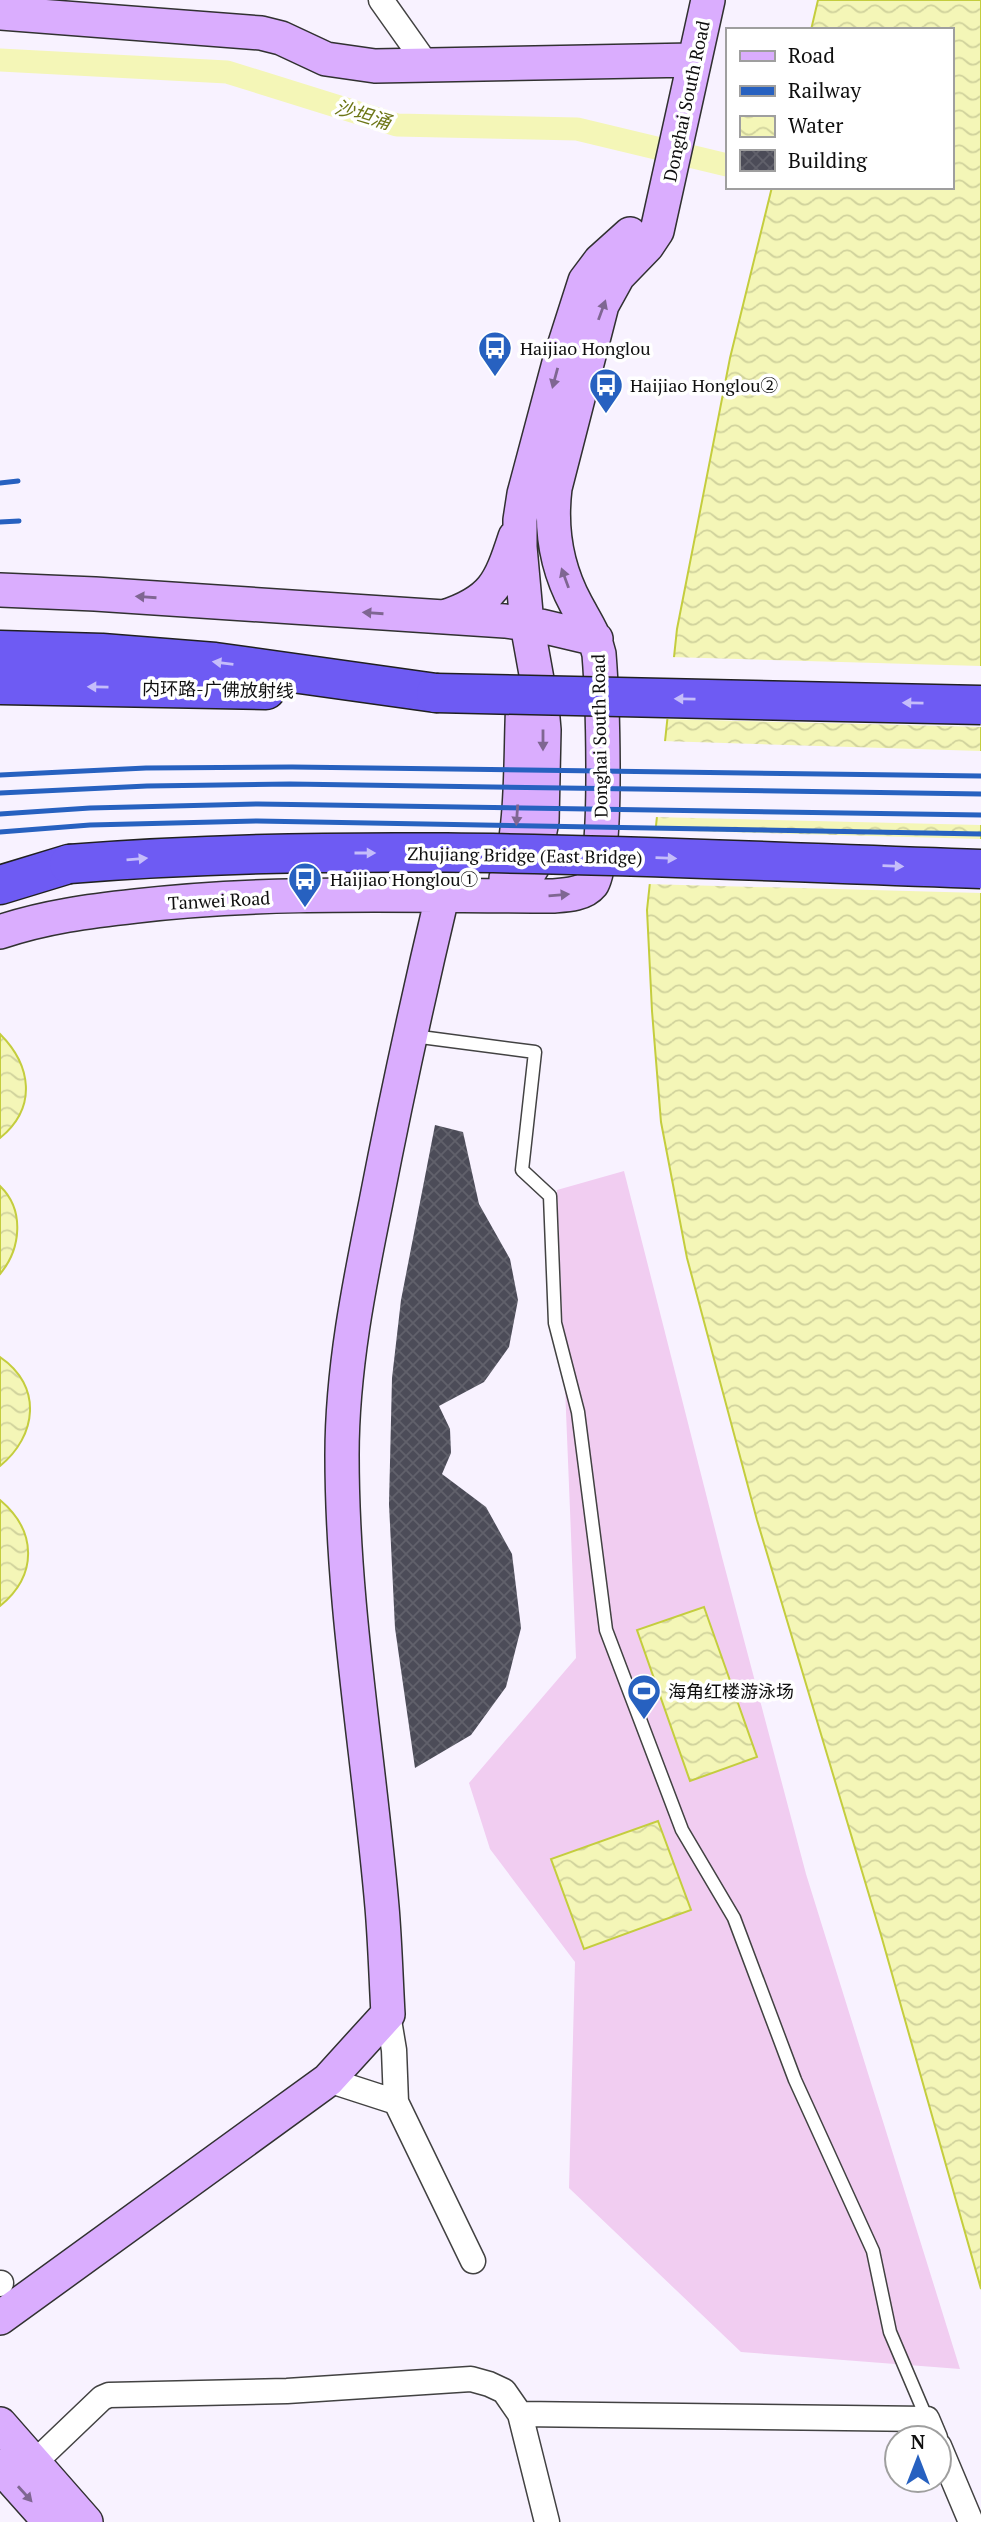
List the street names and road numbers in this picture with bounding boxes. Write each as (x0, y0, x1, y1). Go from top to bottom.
street label: Donghai South Road (657, 18, 715, 184)
street label: Donghai South Road (586, 654, 612, 818)
street label: 内环路-广佛放射线 (142, 676, 294, 702)
street label: Zhujiang Bridge (East Bridge) (407, 841, 643, 869)
street label: Tanwei Road (167, 885, 271, 915)

